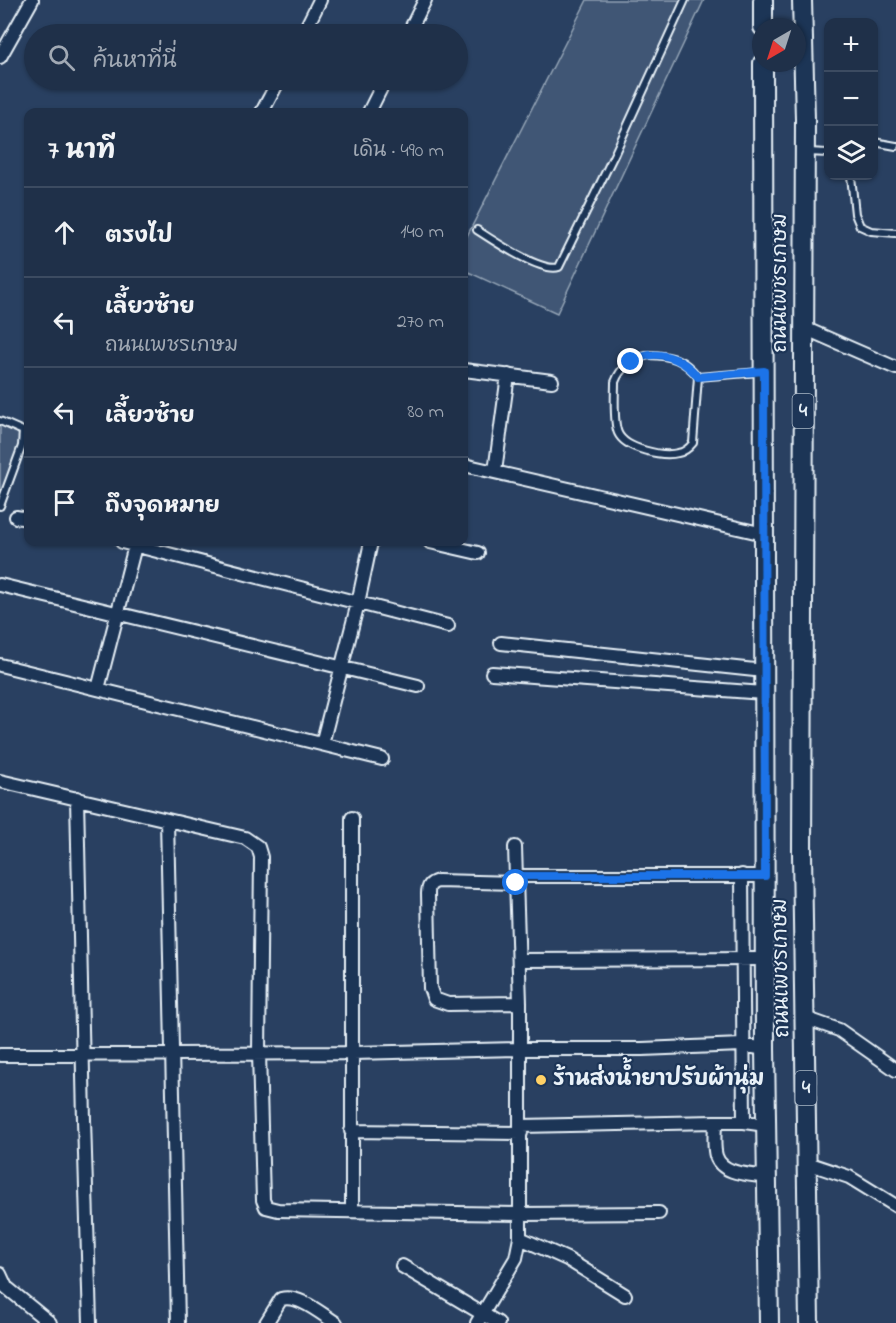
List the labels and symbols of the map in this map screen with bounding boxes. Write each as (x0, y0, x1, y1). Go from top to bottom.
north arrow (752, 18, 806, 72)
street label: ถนนเพชรเกษม (766, 213, 796, 353)
route end (617, 348, 643, 374)
road number: 4 (792, 394, 814, 428)
route start (502, 869, 528, 895)
street label: ถนนเพชรเกษม (766, 898, 798, 1038)
place label: ร้านส่งน้ำยาปรับผ้านุ่ม (553, 1057, 764, 1095)
road number: 4 (796, 1071, 816, 1105)
marker: ร้านส่งน้ำยาปรับผ้านุ่ม (534, 1073, 548, 1087)

